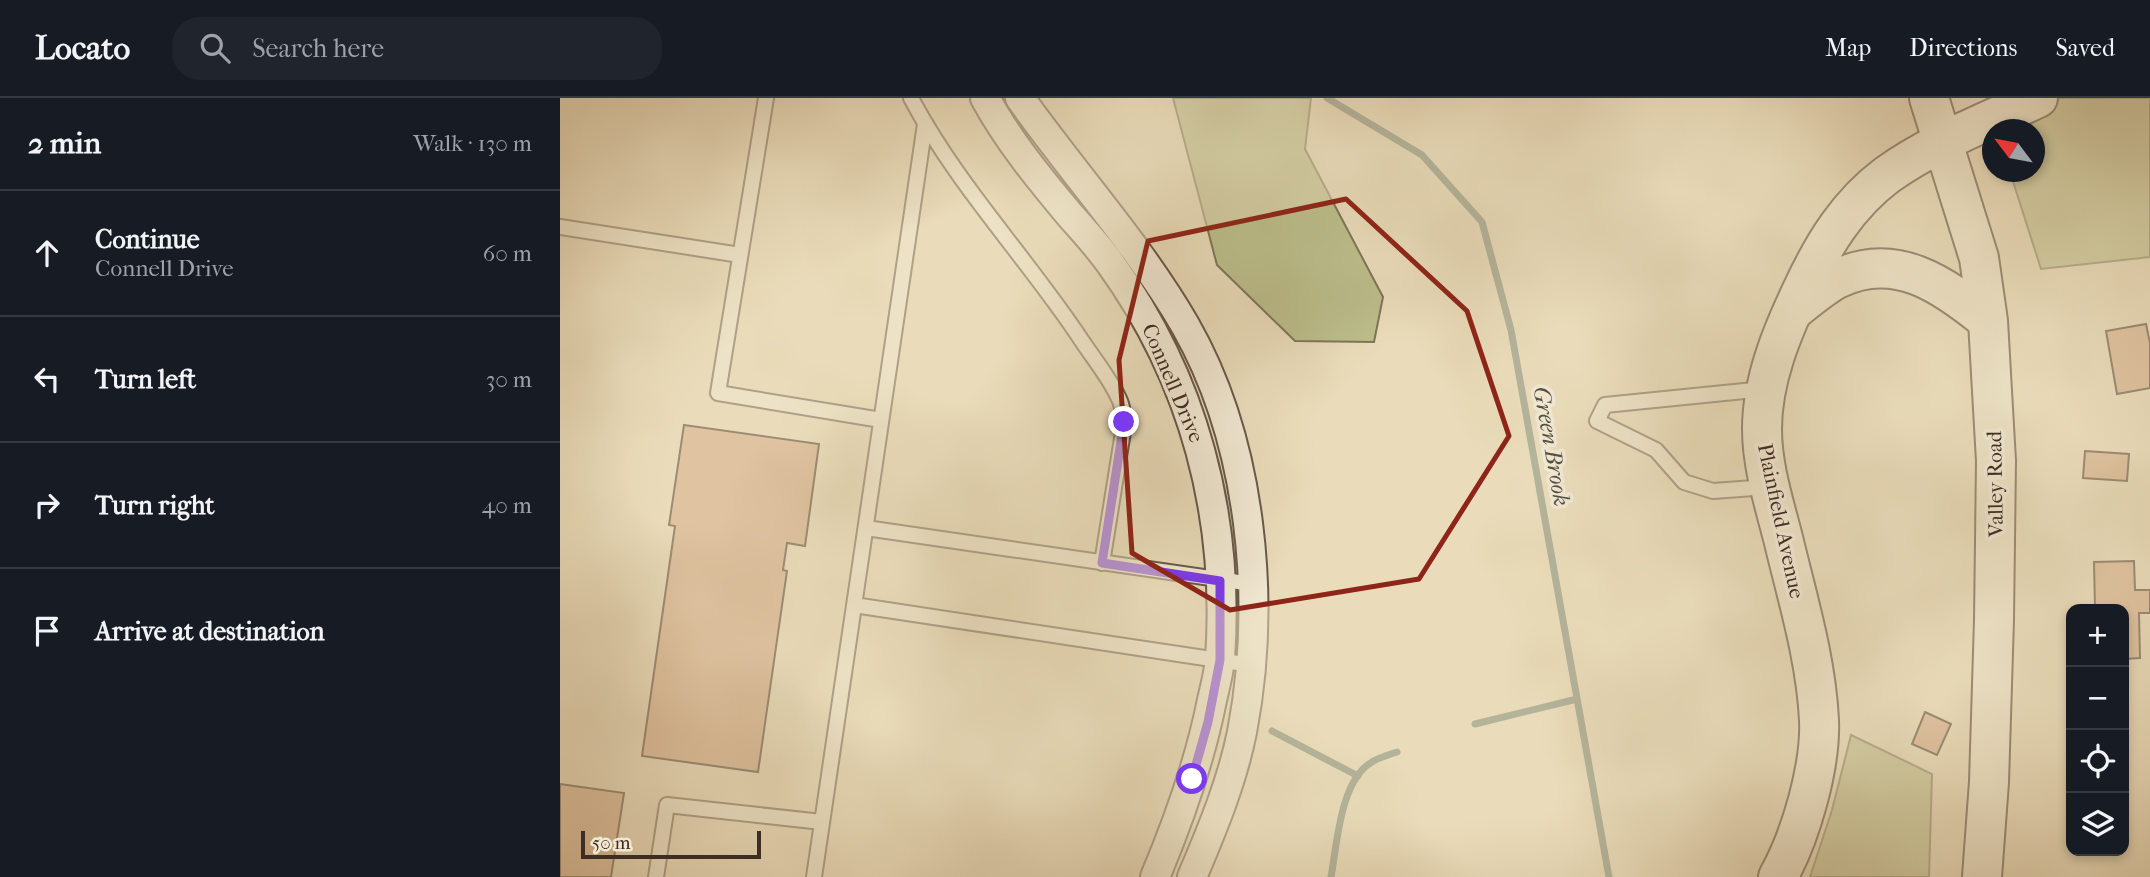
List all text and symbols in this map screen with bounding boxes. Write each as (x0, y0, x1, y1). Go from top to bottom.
search box (172, 17, 662, 80)
text: Locato (35, 29, 130, 68)
icon: search (196, 29, 234, 67)
text: Search here (252, 33, 384, 64)
text: Map (1825, 34, 1871, 62)
text: Directions (1909, 34, 2017, 62)
text: Saved (2055, 34, 2115, 62)
north arrow (1982, 119, 2045, 182)
text: 2 min (28, 126, 101, 161)
text: Walk · 130 m (413, 130, 532, 157)
text: Continue (95, 224, 200, 255)
icon: ahead (28, 234, 66, 272)
text: 60 m (483, 240, 532, 267)
text: Connell Drive (95, 255, 234, 282)
street label: Connell Drive (1137, 320, 1209, 446)
icon: left (28, 360, 66, 398)
text: Turn left (95, 364, 196, 395)
text: 30 m (486, 366, 532, 393)
water label: Green Brook (1528, 384, 1575, 508)
route end (1108, 406, 1139, 437)
street label: Valley Road (1982, 430, 2008, 538)
street label: Plainfield Avenue (1753, 441, 1809, 601)
icon: right (28, 486, 66, 524)
text: Turn right (95, 490, 215, 521)
text: 40 m (482, 492, 532, 519)
map controls (2066, 604, 2129, 856)
button: + (2066, 604, 2129, 667)
icon: arrive (28, 612, 66, 650)
text: Arrive at destination (95, 616, 325, 647)
button: − (2066, 667, 2129, 730)
button: locate (2066, 730, 2129, 793)
route start (1176, 763, 1207, 794)
button: layers (2066, 793, 2129, 856)
scale bar (581, 828, 761, 860)
text: 50 m (592, 832, 631, 854)

